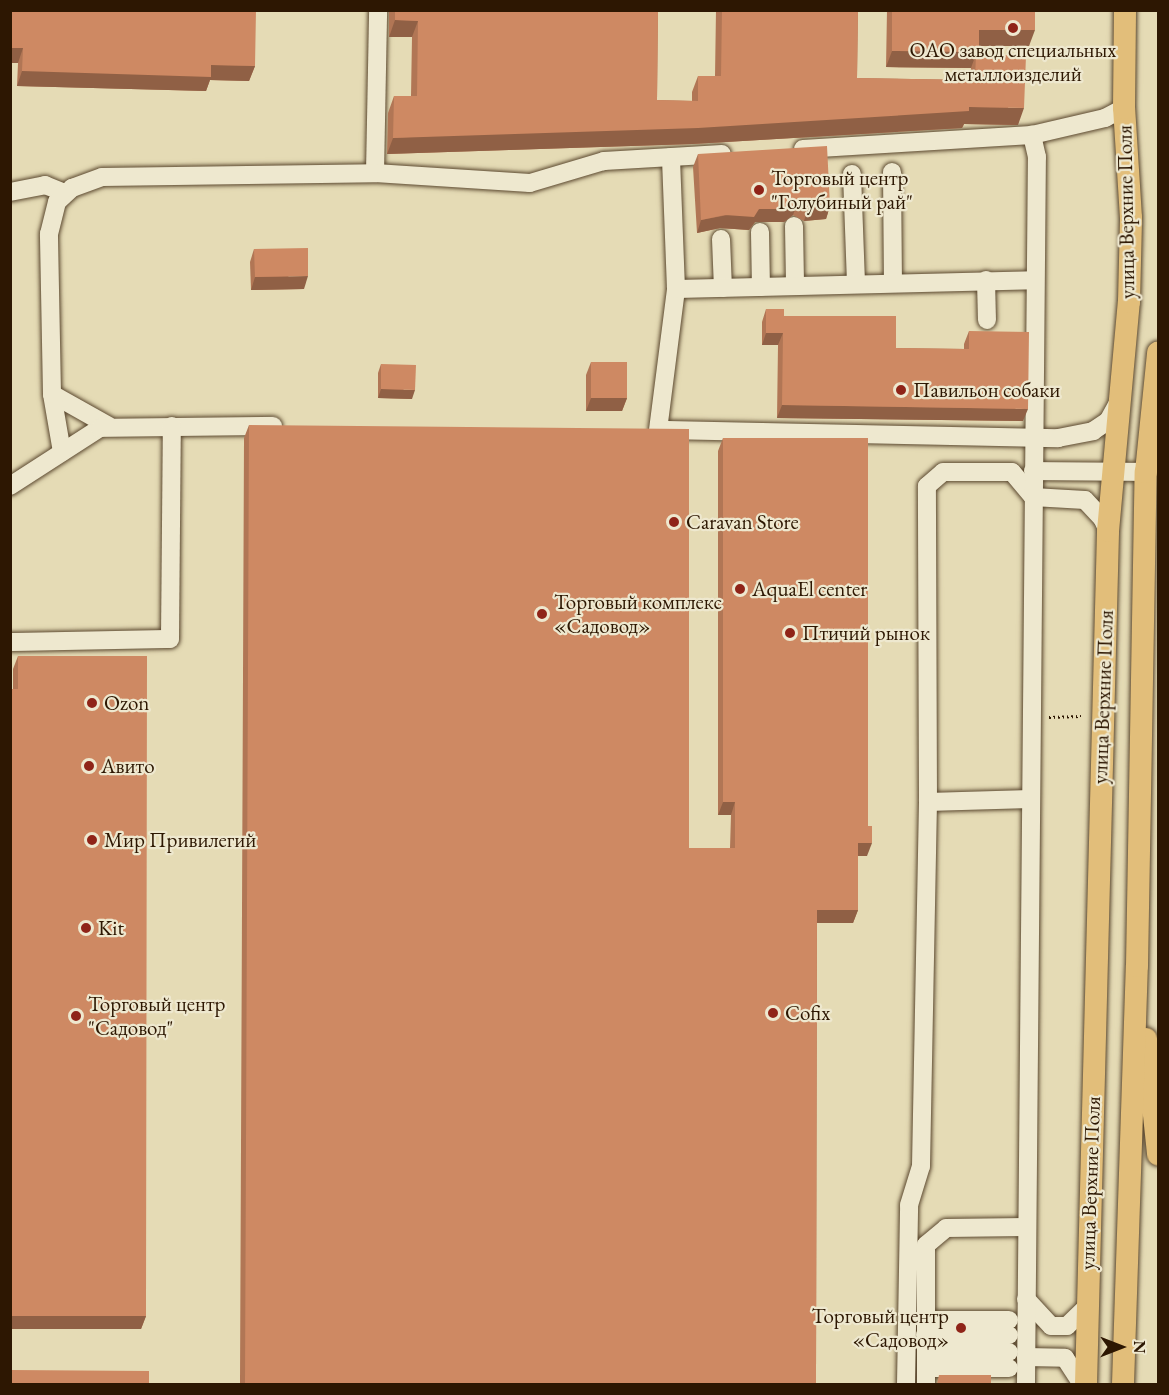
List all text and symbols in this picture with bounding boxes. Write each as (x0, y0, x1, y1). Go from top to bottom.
marker: ОАО завод специальных металлоизделий (1006, 21, 1020, 35)
place label: ОАО завод специальных металлоизделий (910, 37, 1116, 87)
street label: улица Верхние Поля (1112, 125, 1140, 299)
place label: Торговый центр "Голубиный рай" (771, 165, 913, 215)
marker: Торговый центр "Голубиный рай" (752, 183, 766, 197)
place label: Павильон собаки (913, 377, 1060, 403)
marker: Павильон собаки (894, 383, 908, 397)
place label: Caravan Store (686, 509, 799, 535)
marker: Caravan Store (667, 515, 681, 529)
place label: AquaEl center (752, 576, 867, 602)
marker: AquaEl center (733, 582, 747, 596)
place label: Торговый комплекс «Садовод» (554, 589, 722, 639)
marker: Торговый комплекс «Садовод» (535, 607, 549, 621)
street label: улица Верхние Поля (1087, 610, 1119, 784)
place label: Птичий рынок (802, 620, 930, 646)
marker: Птичий рынок (783, 626, 797, 640)
place label: Ozon (104, 690, 149, 716)
marker: Ozon (85, 696, 99, 710)
place label: Авито (101, 753, 155, 779)
marker: Авито (82, 759, 96, 773)
place label: Мир Привилегий (104, 827, 256, 853)
marker: Мир Привилегий (85, 833, 99, 847)
place label: Kit (98, 915, 124, 941)
marker: Kit (79, 921, 93, 935)
place label: Торговый центр "Садовод" (88, 991, 225, 1041)
place label: Cofix (785, 1000, 830, 1026)
marker: Cofix (766, 1006, 780, 1020)
marker: Торговый центр "Садовод" (69, 1009, 83, 1023)
street label: улица Верхние Поля (1074, 1096, 1106, 1270)
place label: Торговый центр «Садовод» (812, 1303, 949, 1353)
north arrow (1091, 1317, 1151, 1377)
marker: Торговый центр «Садовод» (954, 1321, 968, 1335)
text: N (1129, 1341, 1150, 1353)

